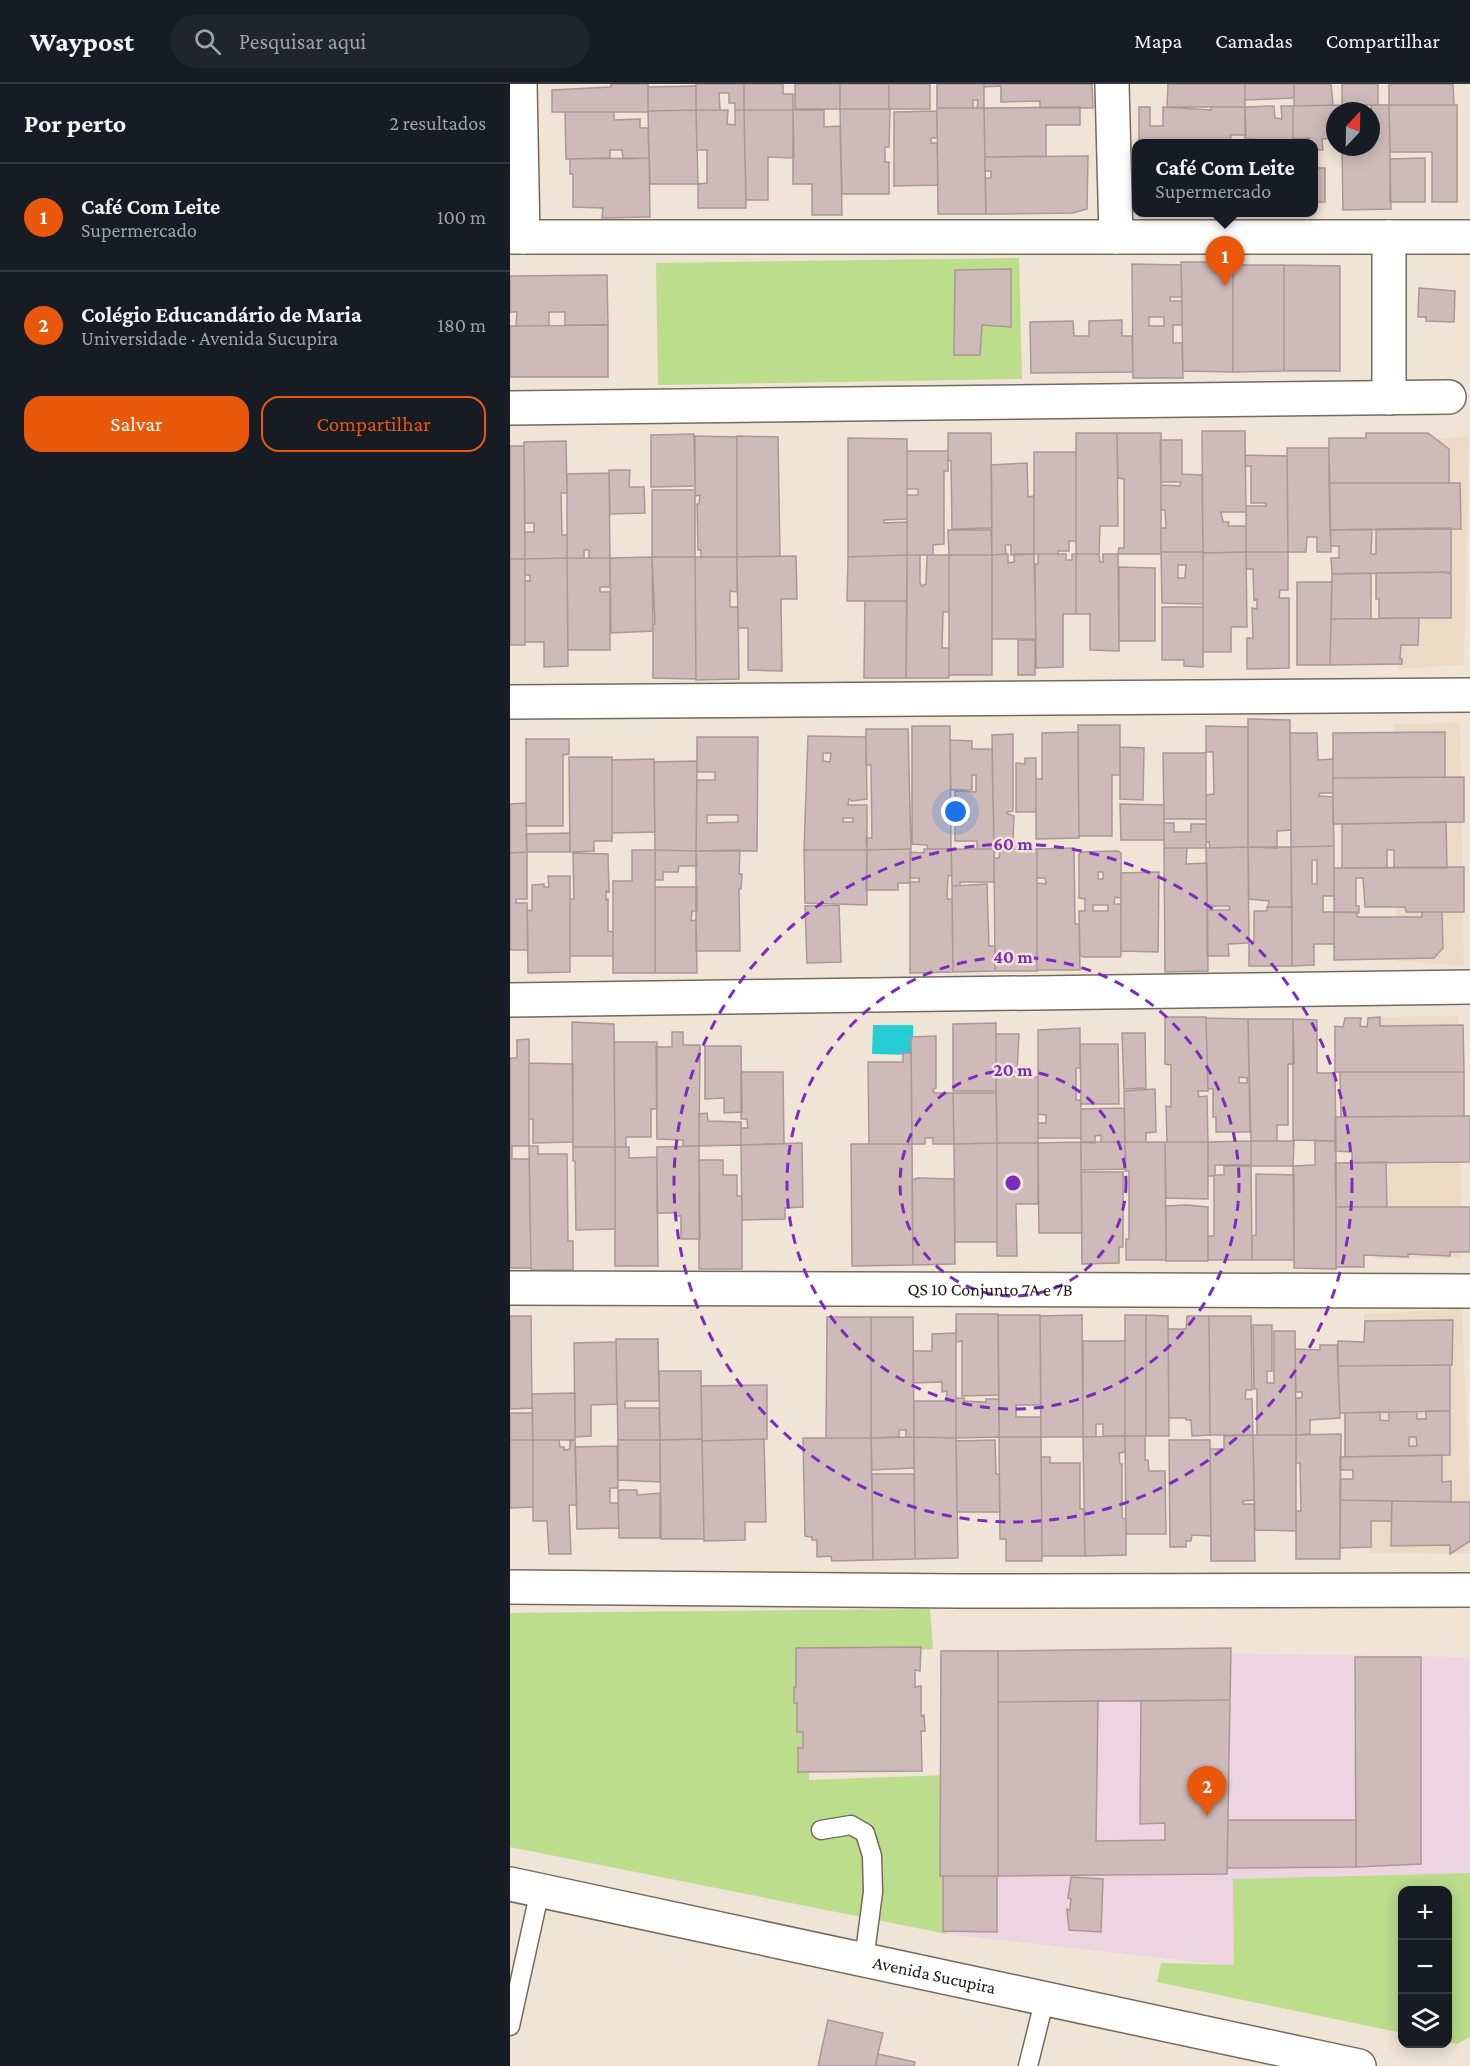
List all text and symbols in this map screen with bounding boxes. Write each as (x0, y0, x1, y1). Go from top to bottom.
search box (170, 14, 590, 68)
icon: search (191, 25, 224, 58)
text: Waypost (30, 26, 134, 57)
text: Pesquisar aqui (239, 29, 366, 54)
text: Mapa (1134, 29, 1182, 53)
text: Camadas (1215, 29, 1293, 53)
text: Compartilhar (1326, 29, 1440, 53)
north arrow (1326, 102, 1380, 156)
text: Por perto (24, 109, 126, 138)
text: 2 resultados (389, 112, 486, 134)
popup (1132, 139, 1318, 217)
text: Café Com Leite (1155, 155, 1295, 180)
text: Supermercado (1155, 180, 1271, 202)
text: Café Com Leite (81, 194, 220, 219)
text: 1 (40, 206, 47, 228)
text: 100 m (437, 206, 486, 228)
text: Supermercado (81, 219, 197, 241)
pin: 1 (1206, 236, 1244, 286)
text: Colégio Educandário de Maria (81, 302, 362, 327)
text: 2 (38, 314, 49, 336)
text: 180 m (437, 314, 486, 336)
text: Universidade · Avenida Sucupira (81, 327, 338, 349)
button: Salvar (24, 396, 249, 452)
button: Compartilhar (261, 396, 486, 452)
your location (941, 797, 970, 826)
text: 60 m (993, 834, 1033, 854)
text: 40 m (993, 947, 1033, 967)
text: 20 m (994, 1060, 1033, 1080)
centre of rings (1003, 1173, 1023, 1193)
street label: QS 10 Conjunto 7A e 7B (907, 1279, 1073, 1300)
pin: 2 (1188, 1766, 1226, 1816)
map controls (1398, 1886, 1452, 2048)
button: + (1398, 1886, 1452, 1940)
button: − (1398, 1940, 1452, 1994)
street label: Avenida Sucupira (871, 1952, 998, 1998)
button: layers (1398, 1994, 1452, 2048)

